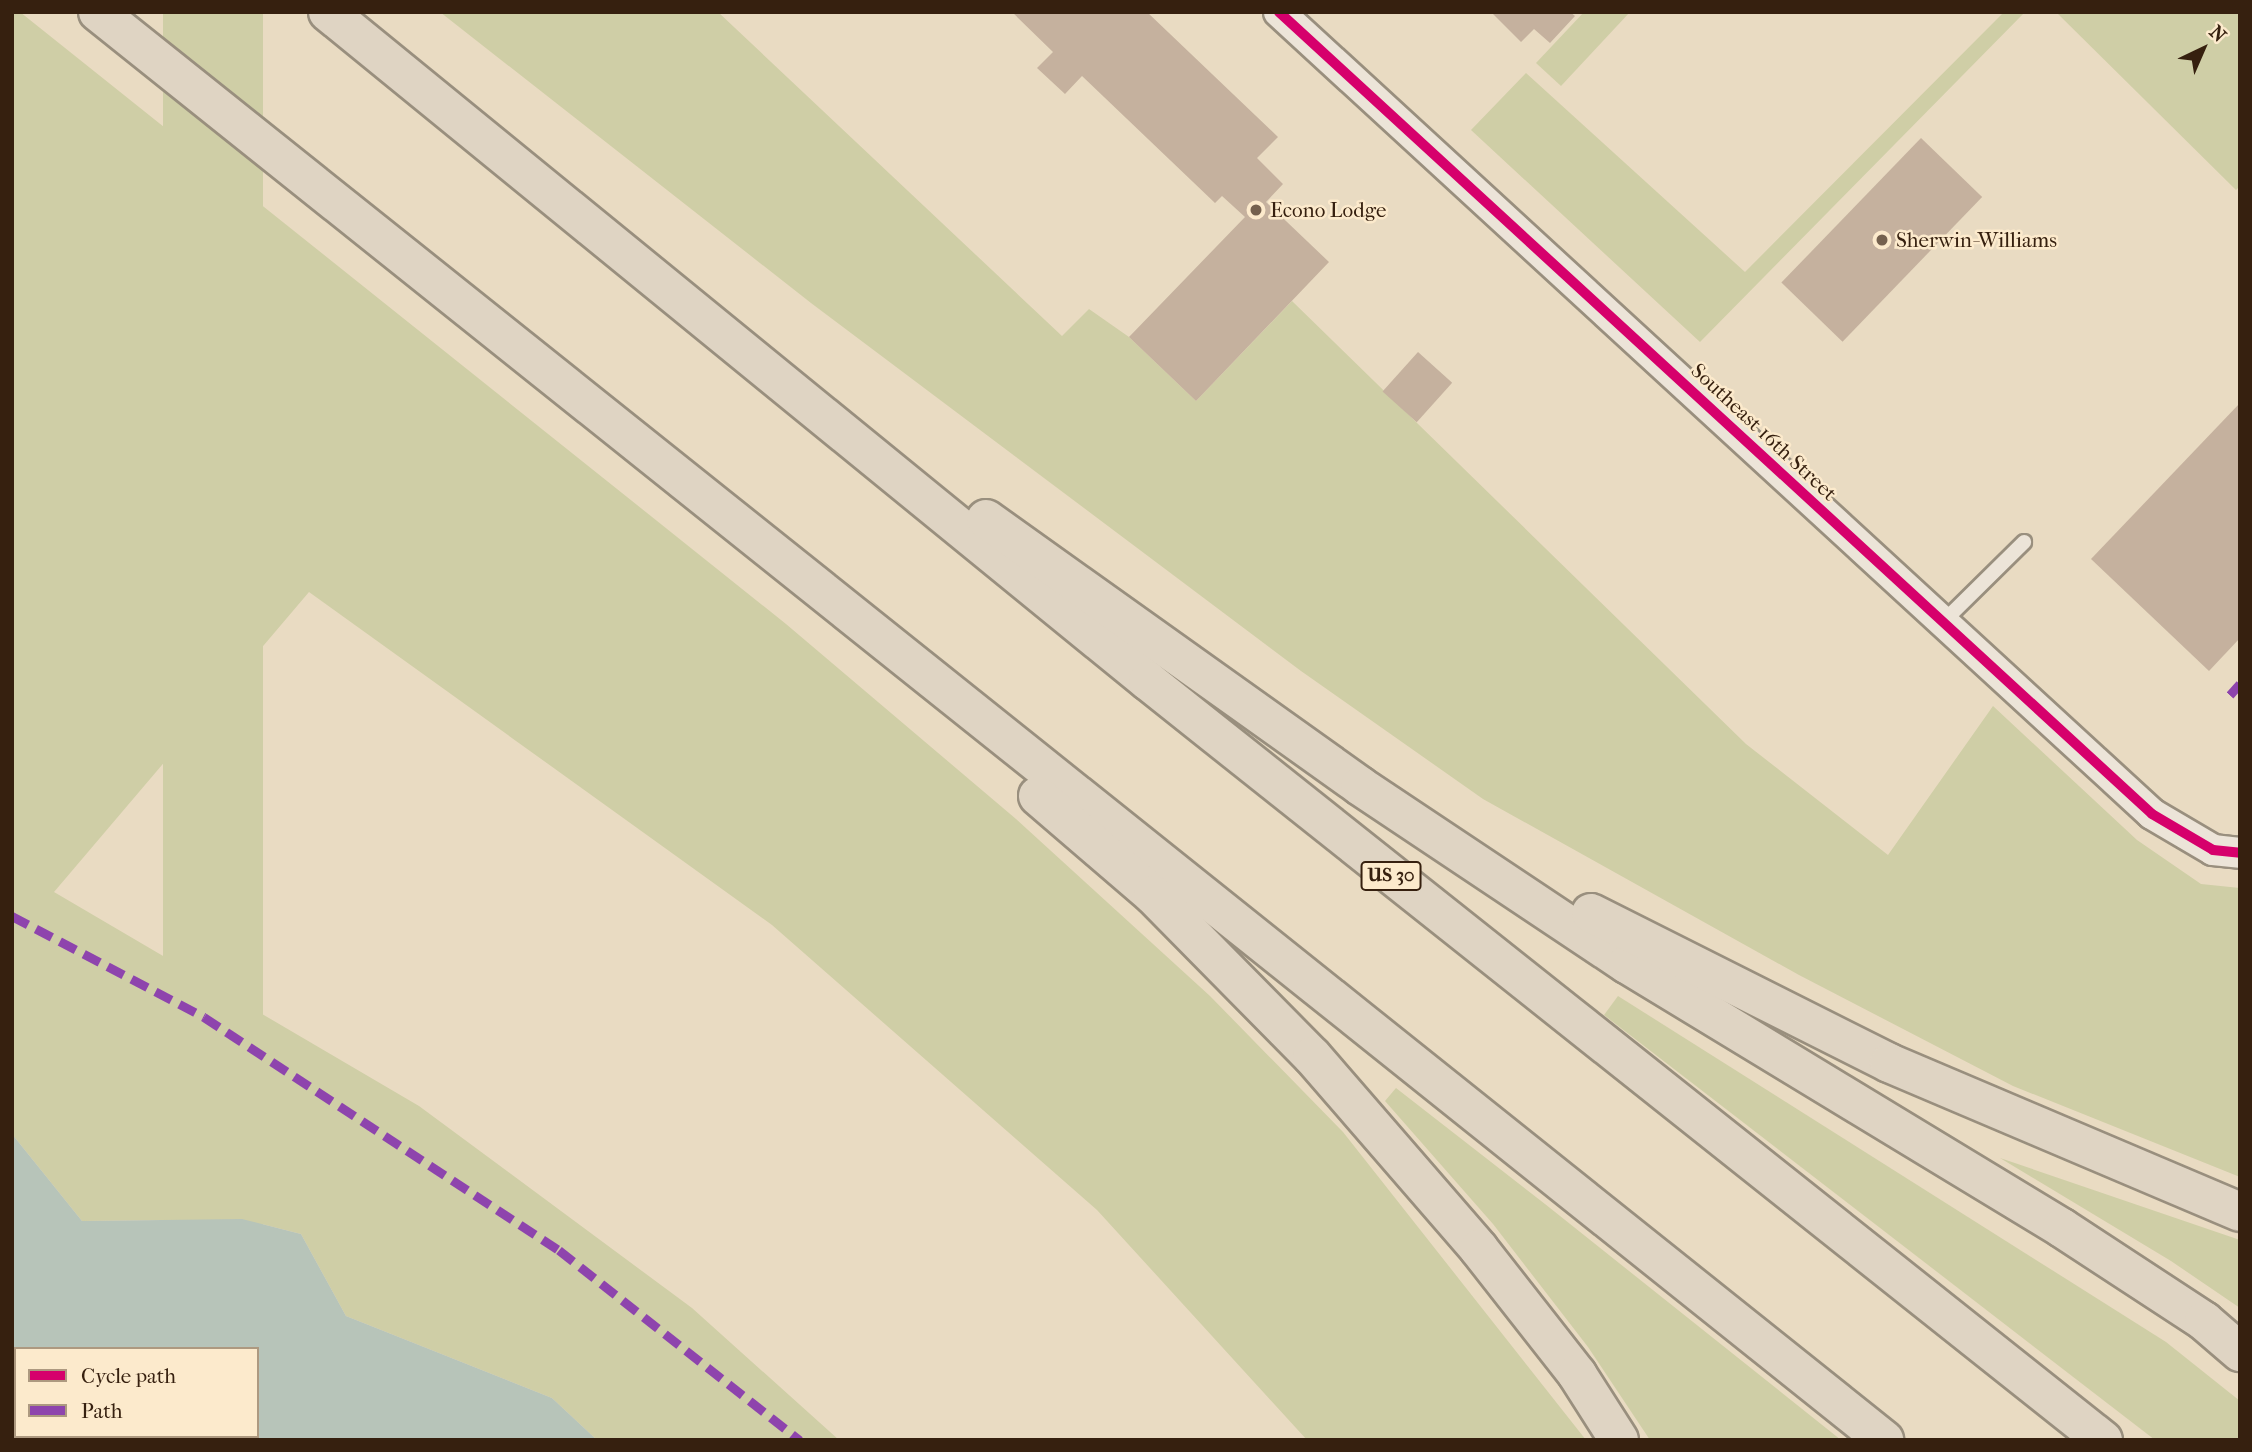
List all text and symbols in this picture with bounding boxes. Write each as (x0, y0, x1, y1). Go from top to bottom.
north arrow (2168, 14, 2238, 84)
text: N (2205, 21, 2230, 47)
place label: Econo Lodge (1270, 197, 1386, 223)
marker: Econo Lodge (1248, 202, 1264, 218)
place label: Sherwin-Williams (1896, 227, 2057, 253)
marker: Sherwin-Williams (1874, 232, 1890, 248)
street label: Southeast 16th Street (1686, 358, 1842, 506)
road number: US 30 (1360, 860, 1422, 891)
legend (14, 1347, 259, 1438)
text: Cycle path (81, 1364, 176, 1388)
text: Path (81, 1399, 122, 1423)

